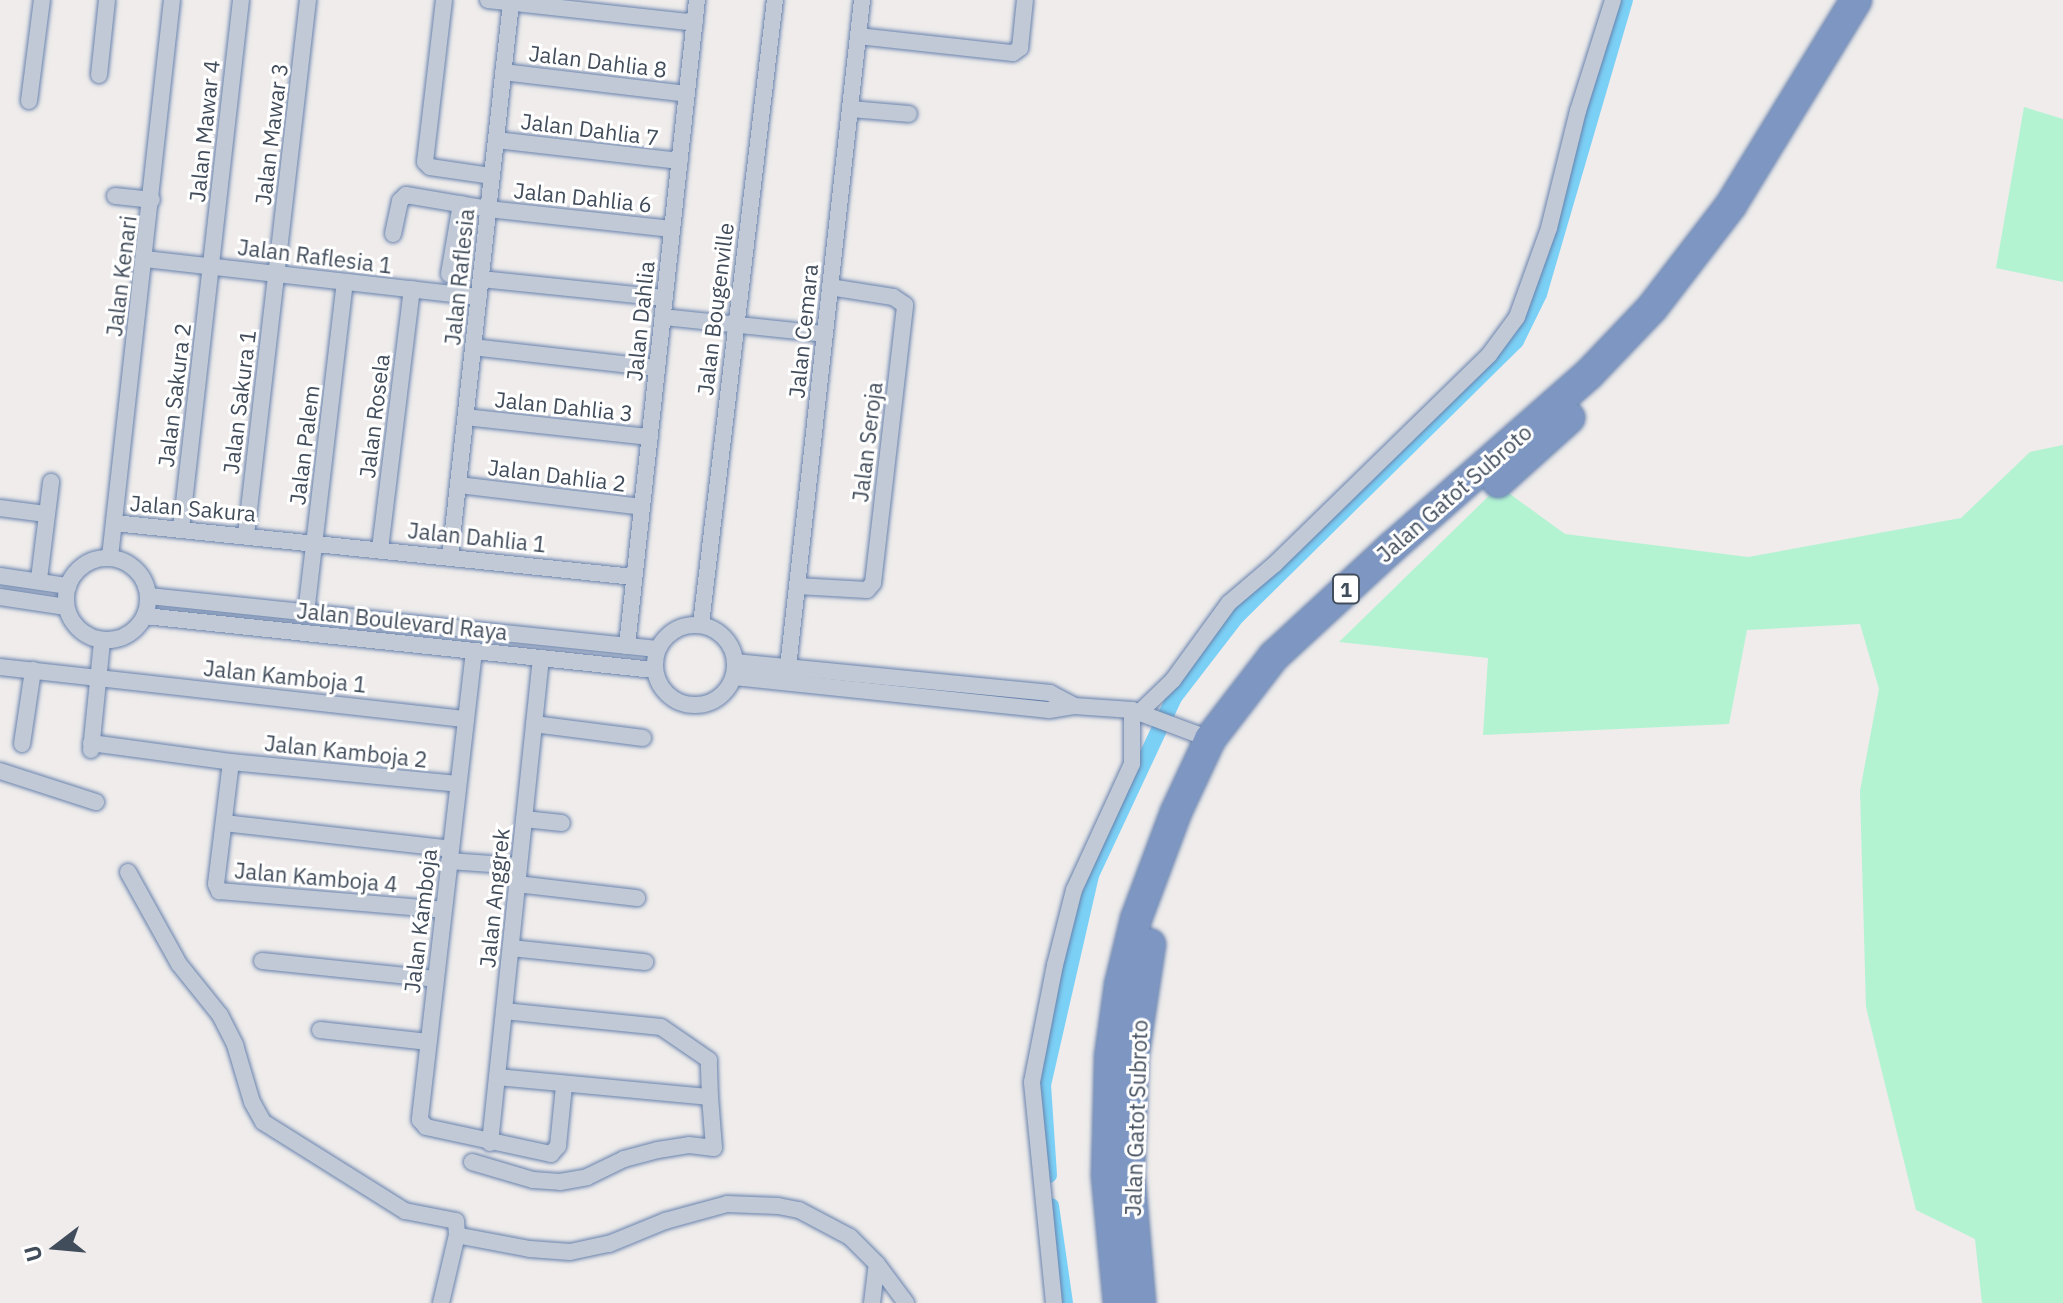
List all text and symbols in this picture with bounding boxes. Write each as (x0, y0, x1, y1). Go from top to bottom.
street label: Jalan Dahlia 8 (527, 39, 669, 83)
street label: Jalan Mawar 4 (183, 59, 225, 203)
street label: Jalan Mawar 3 (249, 62, 293, 206)
street label: Jalan Dahlia 7 (519, 107, 661, 151)
street label: Jalan Dahlia 6 (512, 177, 654, 217)
street label: Jalan Raflesia (439, 207, 479, 347)
street label: Jalan Kenari (100, 214, 142, 338)
street label: Jalan Bougenville (691, 221, 739, 397)
street label: Jalan Raflesia 1 (236, 233, 394, 279)
street label: Jalan Dahlia (621, 260, 659, 382)
street label: Jalan Cemara (783, 263, 823, 399)
street label: Jalan Sakura 2 (152, 321, 196, 469)
street label: Jalan Sakura 1 (217, 328, 261, 476)
street label: Jalan Rosela (353, 352, 395, 480)
street label: Jalan Seroja (847, 380, 887, 504)
street label: Jalan Palem (284, 384, 324, 506)
street label: Jalan Dahlia 3 (493, 386, 635, 426)
street label: Jalan Gatot Subroto (1371, 419, 1537, 567)
street label: Jalan Dahlia 2 (486, 453, 628, 497)
street label: Jalan Sakura (129, 489, 257, 527)
street label: Jalan Dahlia 1 (406, 517, 548, 557)
road number: 1 (1332, 573, 1360, 605)
street label: Jalan Boulevard Raya (295, 597, 509, 645)
street label: Jalan Kamboja 1 (202, 654, 368, 698)
street label: Jalan Kamboja 2 (263, 729, 429, 773)
street label: Jalan Anggrek (474, 827, 514, 969)
street label: Jalan Kamboja (398, 847, 442, 995)
street label: Jalan Kamboja 4 (233, 857, 399, 897)
street label: Jalan Gatot Subroto (1119, 1019, 1153, 1217)
north arrow (16, 1207, 96, 1287)
text: U (16, 1242, 48, 1265)

